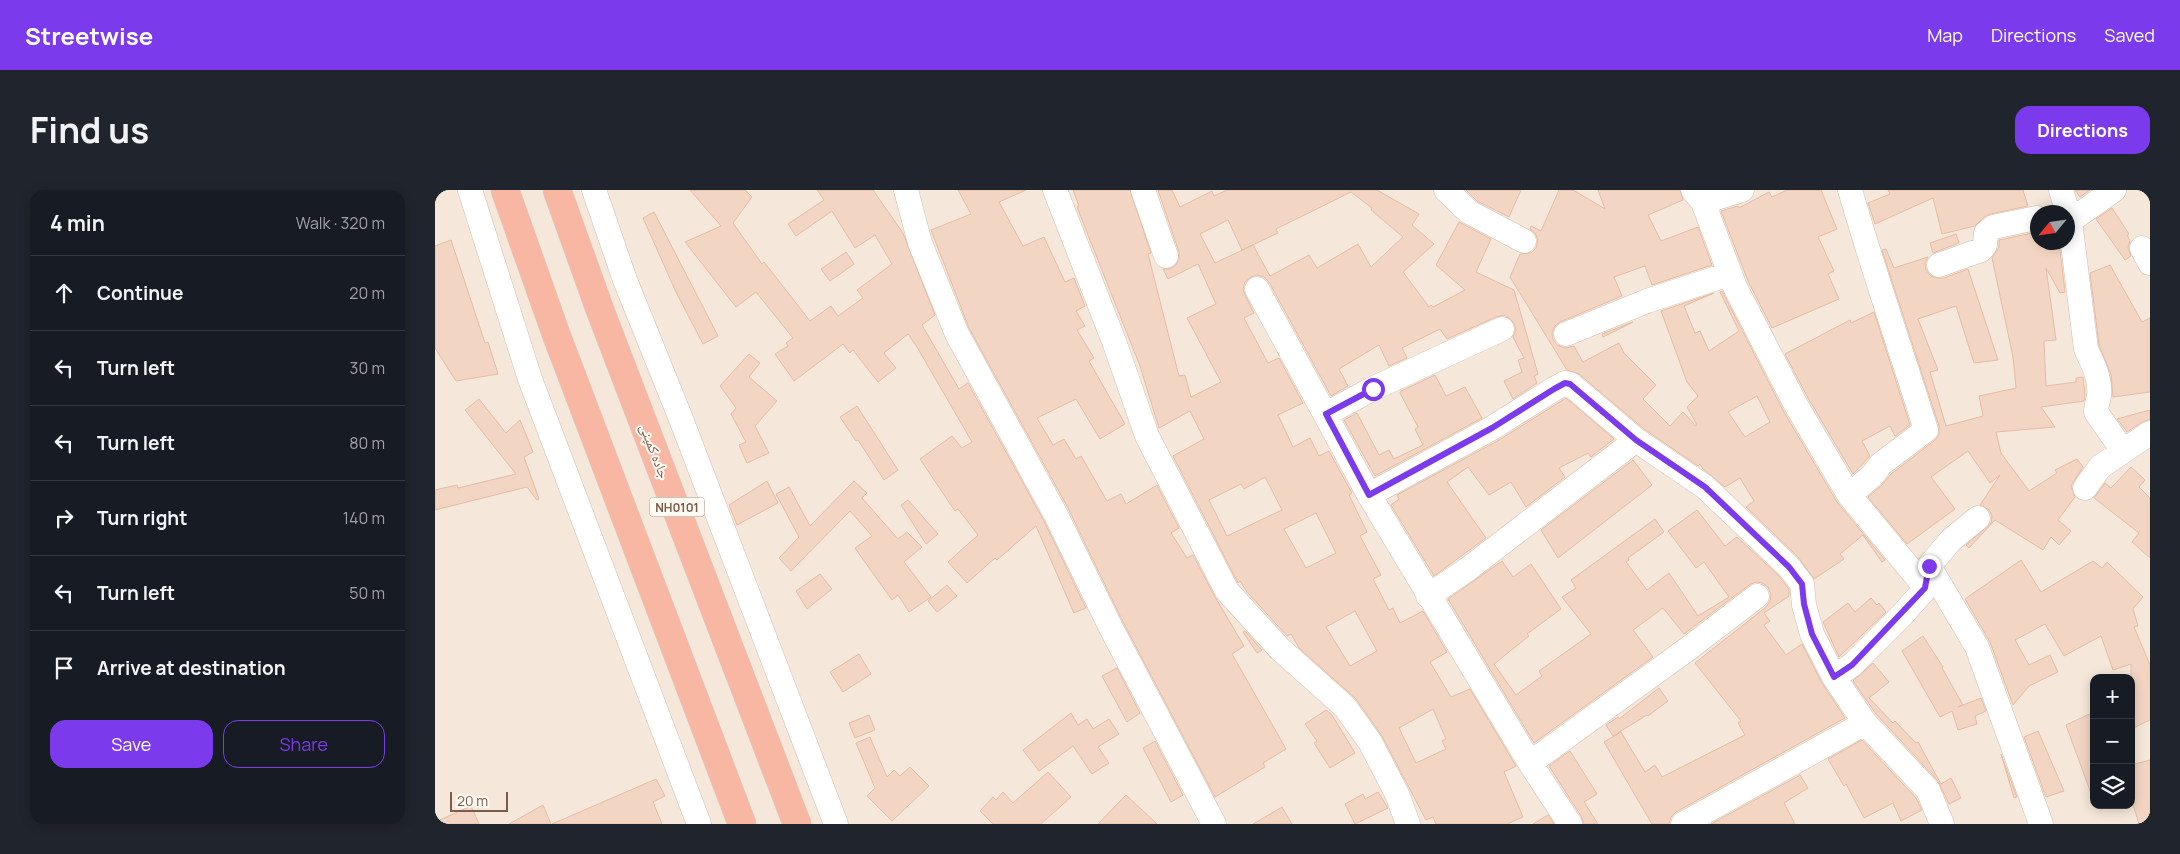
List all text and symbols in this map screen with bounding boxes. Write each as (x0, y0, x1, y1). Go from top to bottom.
text: Streetwise (25, 19, 153, 52)
text: Map (1927, 23, 1963, 47)
text: Directions (1991, 23, 2076, 47)
text: Saved (2104, 23, 2155, 47)
text: Find us (30, 106, 149, 154)
button: Directions (2015, 106, 2150, 154)
north arrow (2030, 205, 2075, 250)
text: 4 min (50, 209, 105, 237)
text: Walk · 320 m (296, 212, 385, 234)
icon: ahead (50, 279, 78, 307)
text: Continue (97, 280, 183, 306)
text: 20 m (349, 282, 385, 304)
icon: left (50, 354, 78, 382)
text: Turn left (97, 355, 175, 381)
text: 30 m (350, 357, 385, 379)
route start (1362, 378, 1385, 401)
street label: جاده کمپنی (636, 421, 674, 481)
icon: left (50, 429, 78, 457)
text: Turn left (97, 430, 175, 456)
text: 80 m (349, 432, 385, 454)
road number: NH0101 (649, 498, 705, 516)
icon: right (50, 504, 78, 532)
text: Turn right (97, 505, 187, 531)
text: 140 m (343, 507, 385, 529)
route end (1918, 555, 1941, 578)
icon: left (50, 579, 78, 607)
text: Turn left (97, 580, 175, 606)
text: 50 m (349, 582, 385, 604)
icon: arrive (50, 654, 78, 682)
text: Arrive at destination (97, 655, 286, 681)
map controls (2090, 674, 2135, 809)
button: + (2090, 674, 2135, 719)
button: − (2090, 719, 2135, 764)
button: Save (50, 720, 213, 768)
button: Share (223, 720, 385, 768)
button: layers (2090, 764, 2135, 809)
scale bar (450, 789, 507, 812)
text: 20 m (457, 791, 488, 810)

